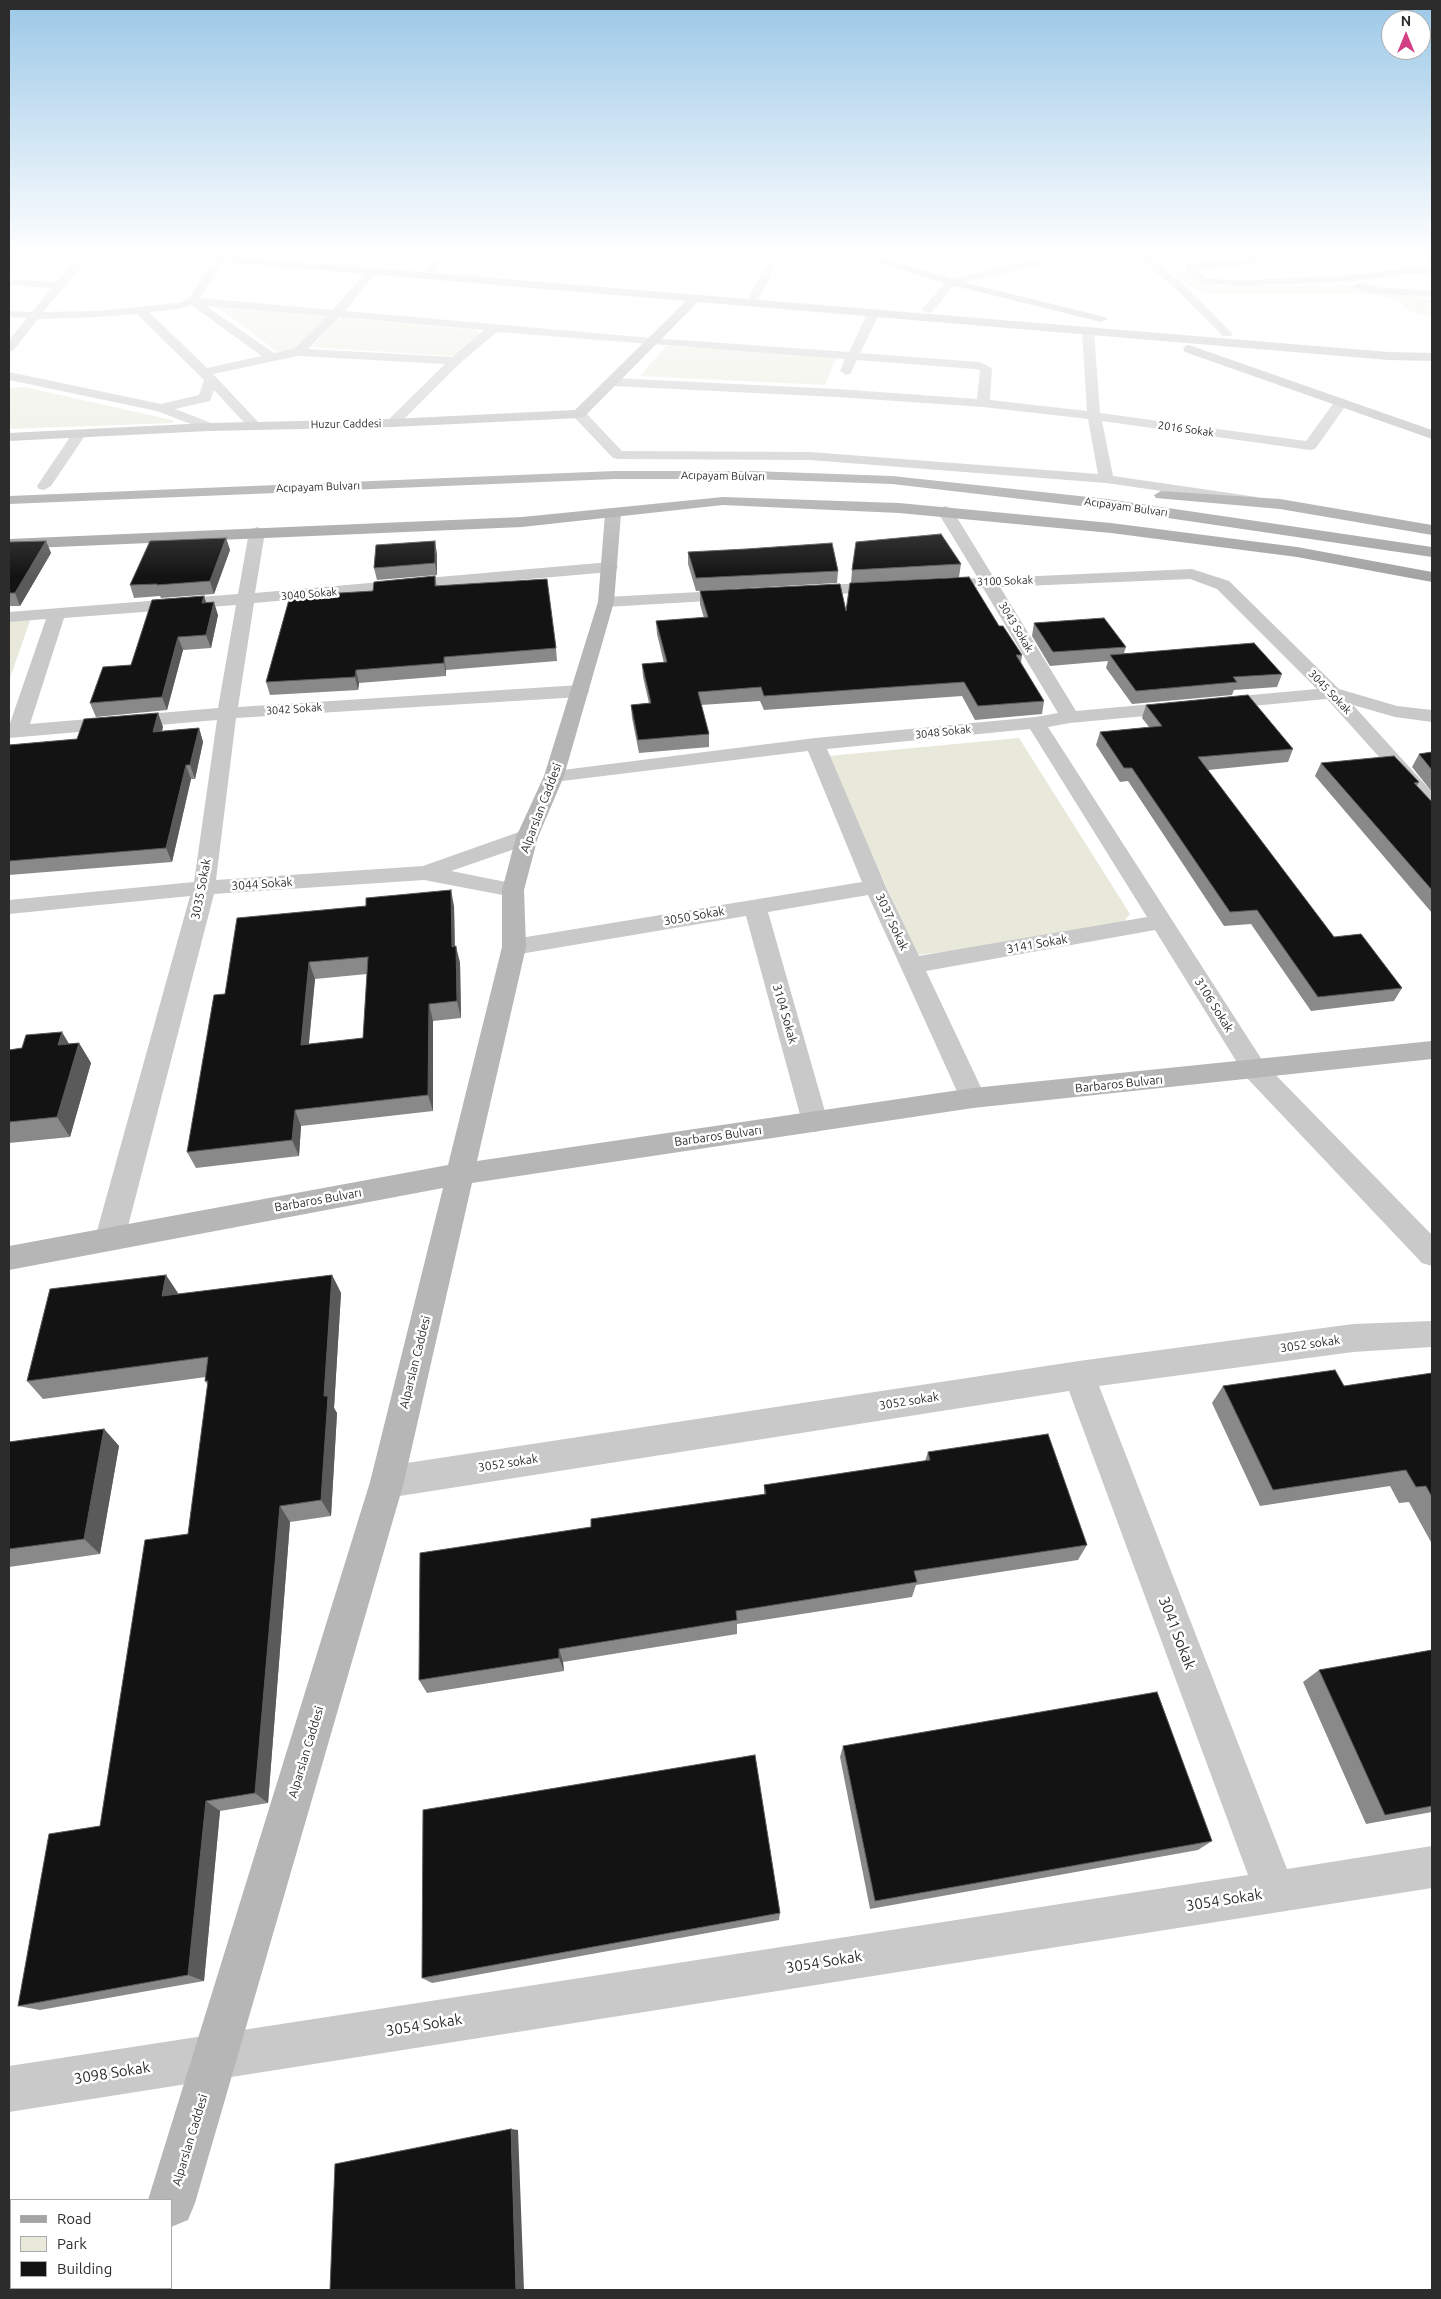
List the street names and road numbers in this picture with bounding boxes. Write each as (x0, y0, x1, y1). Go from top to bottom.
street label: Huzur Caddesi (311, 417, 381, 431)
street label: 2016 Sokak (1157, 419, 1215, 439)
street label: Acıpayam Bulvarı (681, 469, 765, 483)
street label: Acıpayam Bulvarı (276, 479, 360, 495)
street label: Acıpayam Bulvarı (1084, 495, 1168, 519)
street label: 3100 Sokak (977, 573, 1033, 589)
street label: 3040 Sokak (280, 585, 338, 603)
street label: 3043 Sokak (996, 599, 1036, 655)
street label: 3045 Sokak (1306, 667, 1354, 717)
street label: 3042 Sokak (265, 700, 323, 718)
street label: 3048 Sokak (914, 722, 972, 742)
street label: Alparslan Caddesi (517, 761, 565, 855)
street label: 3035 Sokak (188, 857, 214, 921)
street label: 3044 Sokak (231, 875, 293, 893)
street label: 3037 Sokak (872, 891, 912, 953)
street label: 3050 Sokak (663, 904, 725, 928)
street label: 3141 Sokak (1006, 932, 1068, 956)
street label: 3106 Sokak (1192, 975, 1236, 1035)
street label: 3104 Sokak (770, 983, 800, 1045)
street label: Barbaros Bulvarı (1074, 1072, 1164, 1096)
street label: Barbaros Bulvarı (673, 1123, 763, 1149)
street label: Barbaros Bulvarı (273, 1185, 363, 1215)
street label: Alparslan Caddesi (397, 1314, 433, 1410)
street label: 3052 sokak (1279, 1333, 1341, 1355)
street label: 3052 sokak (878, 1389, 940, 1413)
street label: 3052 sokak (477, 1451, 539, 1475)
street label: 3041 Sokak (1155, 1594, 1199, 1672)
street label: Alparslan Caddesi (285, 1704, 327, 1800)
street label: 3054 Sokak (1185, 1885, 1263, 1915)
street label: 3054 Sokak (785, 1947, 863, 1977)
street label: 3054 Sokak (385, 2010, 463, 2040)
street label: 3098 Sokak (73, 2058, 151, 2088)
street label: Alparslan Caddesi (169, 2092, 211, 2188)

